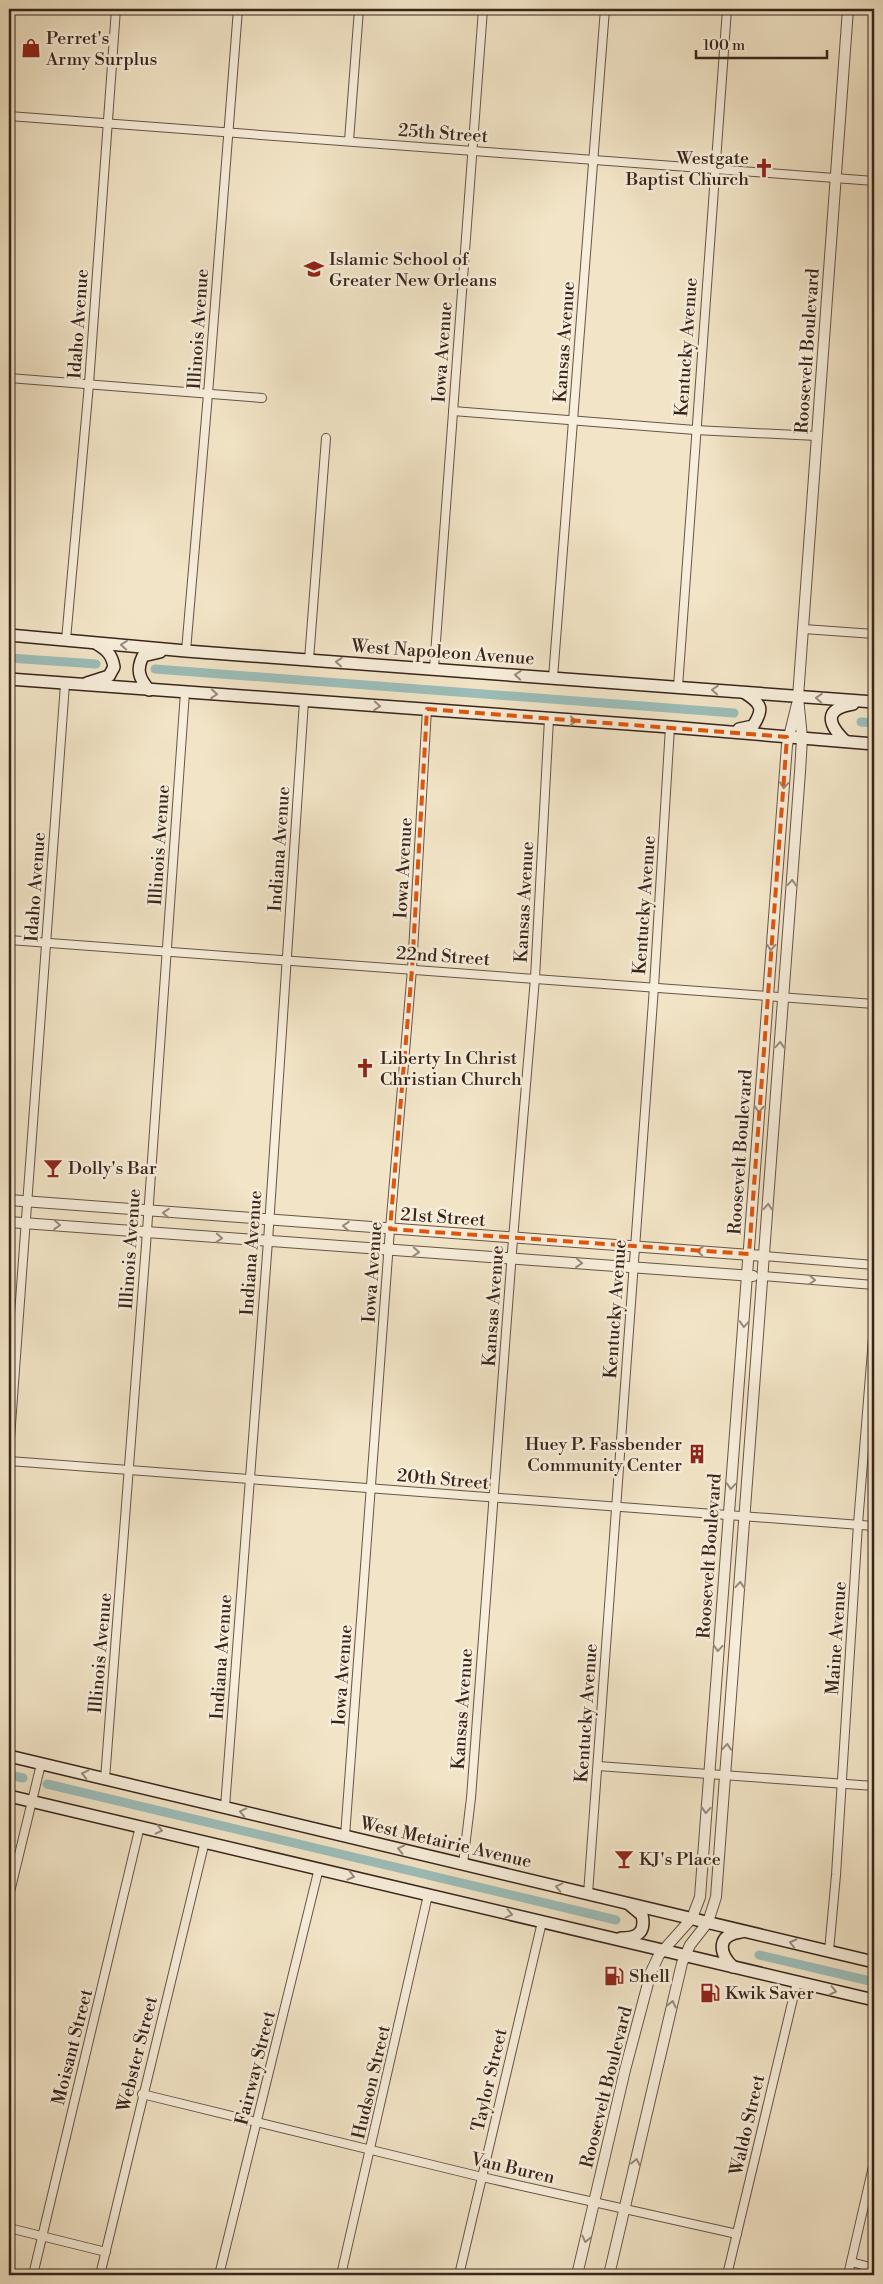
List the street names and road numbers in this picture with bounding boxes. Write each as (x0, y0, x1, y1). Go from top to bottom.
street label: 25th Street (397, 119, 489, 148)
street label: Roosevelt Boulevard (790, 267, 825, 435)
street label: Idaho Avenue (63, 268, 94, 380)
street label: Illinois Avenue (183, 268, 214, 390)
street label: Kentucky Avenue (670, 277, 703, 417)
street label: Kansas Avenue (549, 281, 580, 403)
street label: Iowa Avenue (427, 301, 458, 403)
street label: West Napoleon Avenue (350, 635, 535, 670)
street label: Illinois Avenue (144, 784, 175, 906)
street label: Indiana Avenue (264, 786, 295, 913)
street label: Iowa Avenue (389, 817, 418, 919)
street label: Idaho Avenue (20, 831, 51, 943)
street label: Kentucky Avenue (628, 835, 661, 975)
street label: Kansas Avenue (510, 841, 539, 963)
street label: 22nd Street (395, 942, 491, 971)
street label: Roosevelt Boulevard (723, 1068, 758, 1236)
street label: Illinois Avenue (115, 1188, 146, 1310)
street label: Indiana Avenue (236, 1190, 267, 1317)
street label: 21st Street (400, 1203, 487, 1232)
street label: Iowa Avenue (357, 1221, 388, 1323)
street label: Kentucky Avenue (599, 1239, 632, 1379)
street label: Kansas Avenue (478, 1245, 509, 1367)
street label: 20th Street (396, 1464, 490, 1495)
street label: Roosevelt Boulevard (692, 1472, 727, 1640)
street label: Maine Avenue (821, 1580, 852, 1696)
street label: Illinois Avenue (84, 1592, 117, 1714)
street label: Indiana Avenue (206, 1594, 237, 1721)
street label: Iowa Avenue (327, 1624, 358, 1726)
street label: Kentucky Avenue (570, 1643, 603, 1783)
street label: Kansas Avenue (447, 1648, 478, 1770)
street label: West Metairie Avenue (357, 1811, 534, 1873)
street label: Moisant Street (47, 1986, 98, 2107)
street label: Webster Street (112, 1993, 163, 2115)
street label: Roosevelt Boulevard (575, 2003, 638, 2170)
street label: Fairway Street (230, 2008, 281, 2128)
street label: Hudson Street (347, 2022, 396, 2141)
street label: Taylor Street (466, 2026, 513, 2134)
street label: Waldo Street (725, 2072, 770, 2179)
street label: Van Buren (468, 2147, 557, 2189)

